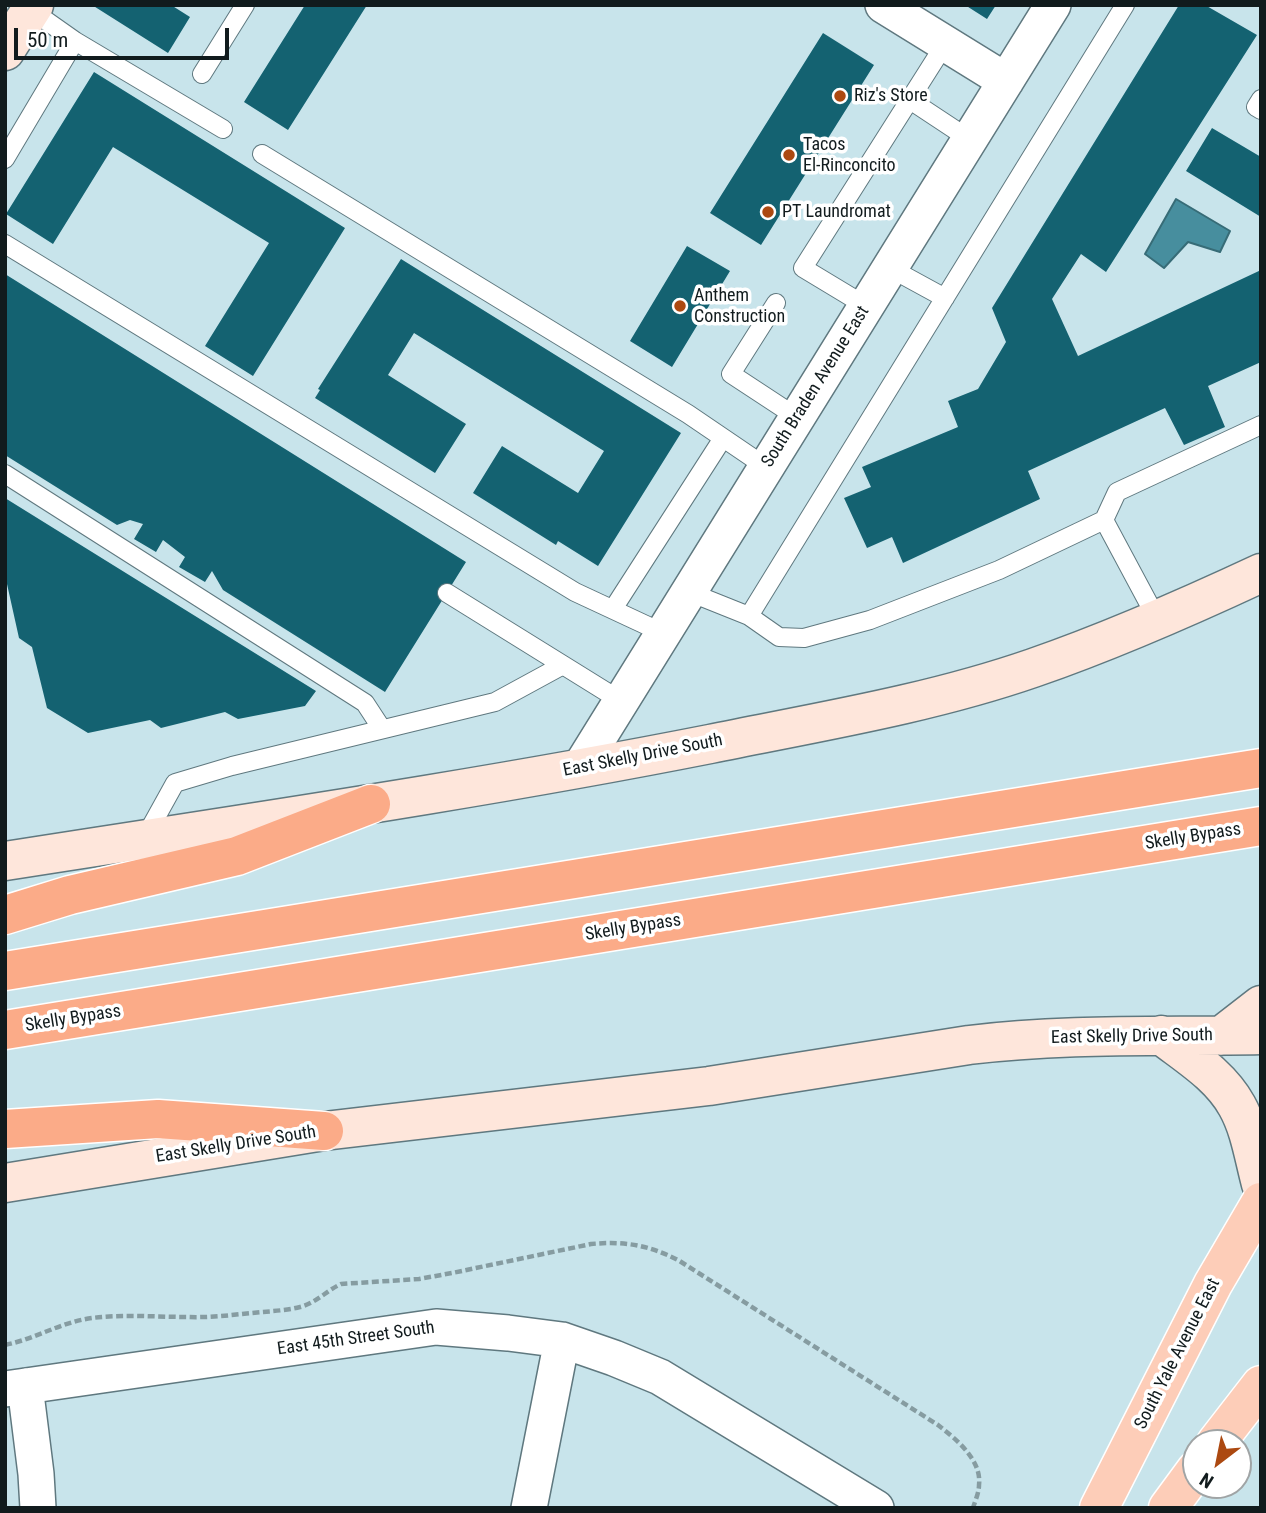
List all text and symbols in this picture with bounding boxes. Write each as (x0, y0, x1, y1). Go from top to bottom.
scale bar (18, 14, 233, 58)
text: 50 m (27, 28, 68, 52)
place label: Riz's Store (854, 85, 928, 107)
marker: Riz's Store (832, 88, 848, 104)
place label: Tacos El-Rinconcito (803, 134, 896, 176)
marker: Tacos El-Rinconcito (781, 147, 797, 163)
place label: PT Laundromat (782, 201, 891, 223)
marker: PT Laundromat (760, 204, 776, 220)
place label: Anthem Construction (694, 285, 785, 328)
marker: Anthem Construction (672, 298, 688, 314)
street label: South Braden Avenue East (758, 302, 874, 472)
street label: East Skelly Drive South (561, 730, 725, 782)
street label: Skelly Bypass (1143, 819, 1243, 855)
street label: Skelly Bypass (583, 910, 683, 946)
street label: Skelly Bypass (23, 1001, 123, 1037)
street label: East Skelly Drive South (1051, 1025, 1213, 1049)
street label: East Skelly Drive South (154, 1122, 318, 1168)
street label: South Yale Avenue East (1131, 1275, 1225, 1433)
street label: East 45th Street South (276, 1317, 436, 1361)
north arrow (1182, 1429, 1252, 1499)
text: N (1196, 1468, 1218, 1493)

